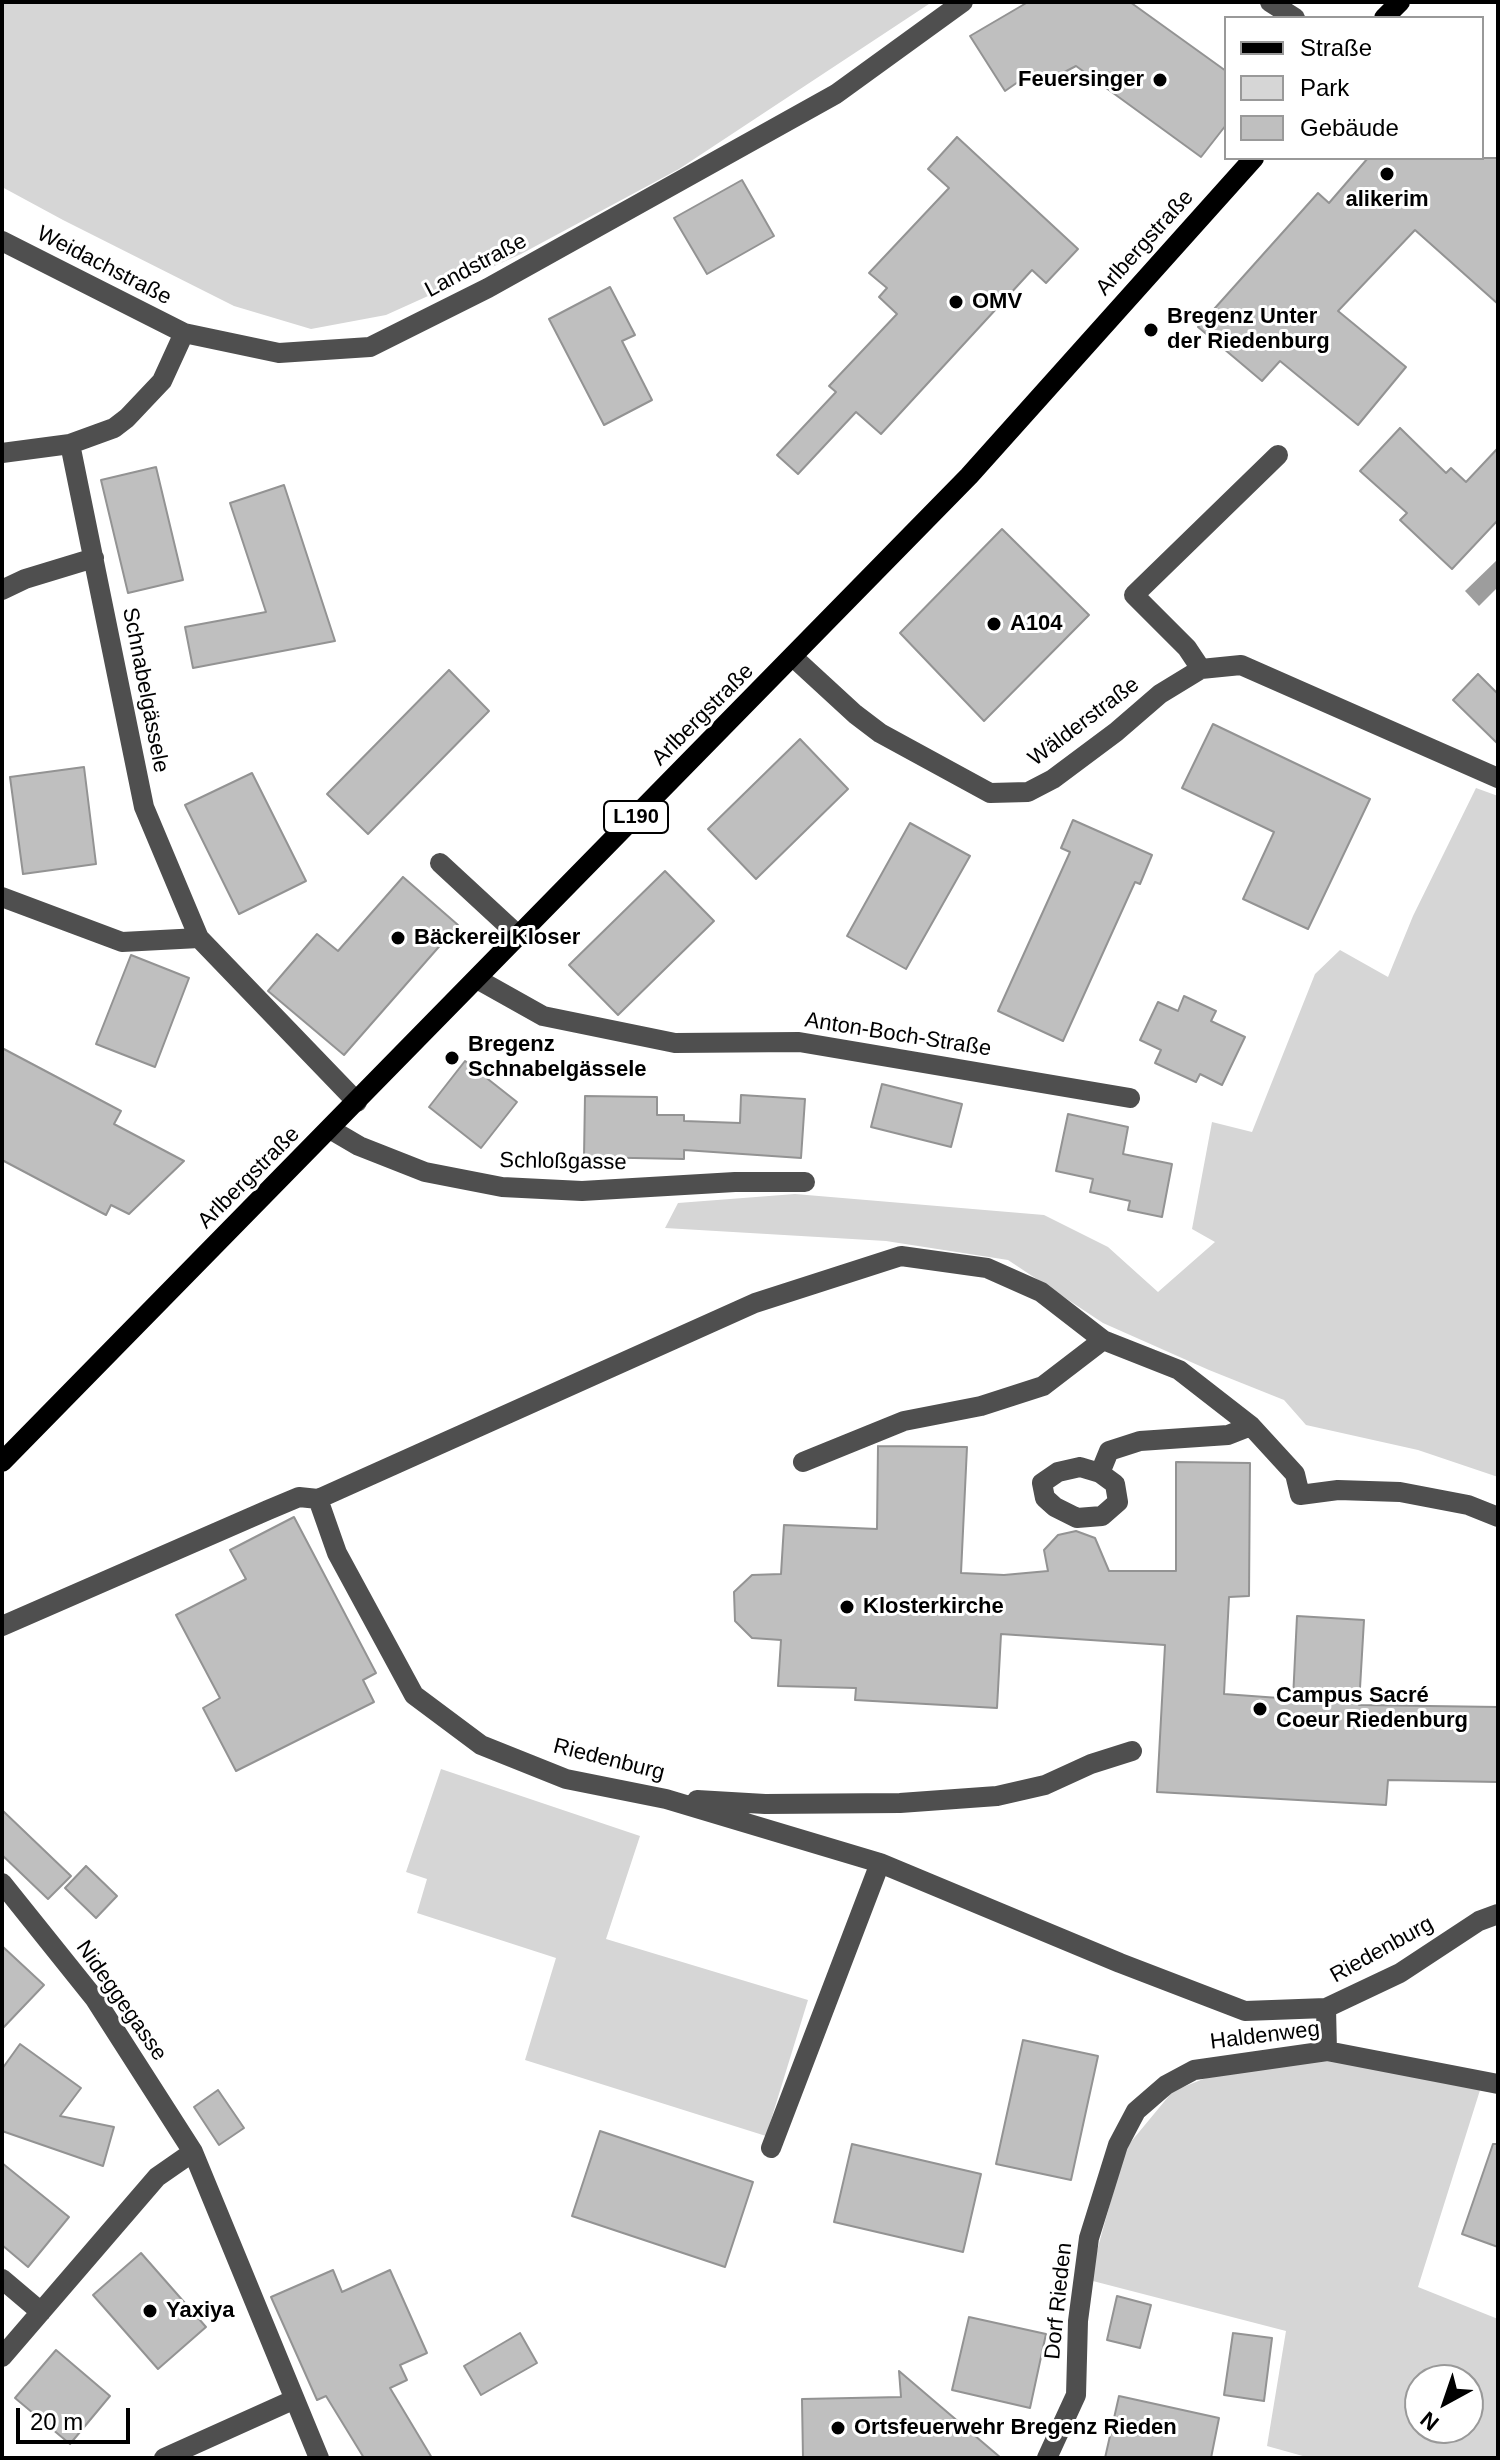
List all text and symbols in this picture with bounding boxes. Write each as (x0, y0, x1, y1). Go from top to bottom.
legend (1224, 16, 1484, 160)
text: Straße (1300, 34, 1372, 61)
place label: Feuersinger (1018, 67, 1144, 93)
marker: Feuersinger (1151, 71, 1169, 89)
text: Park (1300, 74, 1349, 101)
text: Gebäude (1300, 114, 1399, 141)
marker: alikerim (1378, 165, 1396, 183)
street label: Arlbergstraße (1091, 185, 1199, 301)
place label: alikerim (1345, 187, 1429, 213)
street label: Weidachstraße (32, 221, 176, 311)
street label: Landstraße (421, 228, 531, 304)
place label: OMV (972, 289, 1022, 315)
marker: OMV (947, 293, 965, 311)
place label: Bregenz Unter der Riedenburg (1167, 304, 1330, 356)
marker: Bregenz Unter der Riedenburg (1142, 321, 1160, 339)
street label: Schnabelgässele (116, 605, 174, 775)
place label: A104 (1010, 611, 1063, 637)
marker: A104 (985, 615, 1003, 633)
street label: Arlbergstraße (647, 659, 759, 771)
street label: Wälderstraße (1023, 672, 1145, 772)
road number: L190 (604, 801, 668, 833)
place label: Bäckerei Kloser (414, 925, 580, 951)
marker: Bäckerei Kloser (389, 929, 407, 947)
street label: Anton-Boch-Straße (803, 1007, 993, 1063)
place label: Bregenz Schnabelgässele (468, 1032, 647, 1084)
marker: Bregenz Schnabelgässele (443, 1049, 461, 1067)
street label: Arlbergstraße (193, 1122, 305, 1234)
street label: Schloßgasse (499, 1148, 627, 1176)
place label: Klosterkirche (863, 1594, 1004, 1620)
marker: Klosterkirche (838, 1598, 856, 1616)
place label: Campus Sacré Coeur Riedenburg (1276, 1683, 1468, 1734)
marker: Campus Sacré Coeur Riedenburg (1251, 1700, 1269, 1718)
street label: Riedenburg (551, 1733, 667, 1787)
street label: Riedenburg (1326, 1911, 1438, 1989)
street label: Nideggegasse (70, 1936, 172, 2066)
street label: Haldenweg (1209, 2016, 1321, 2056)
street label: Dorf Rieden (1040, 2241, 1078, 2361)
place label: Yaxiya (166, 2298, 235, 2324)
marker: Yaxiya (141, 2302, 159, 2320)
north arrow (1404, 2364, 1484, 2444)
scale bar (20, 2392, 134, 2442)
text: N (1415, 2407, 1444, 2436)
text: 20 m (30, 2408, 83, 2435)
place label: Ortsfeuerwehr Bregenz Rieden (854, 2415, 1177, 2441)
marker: Ortsfeuerwehr Bregenz Rieden (829, 2419, 847, 2437)

